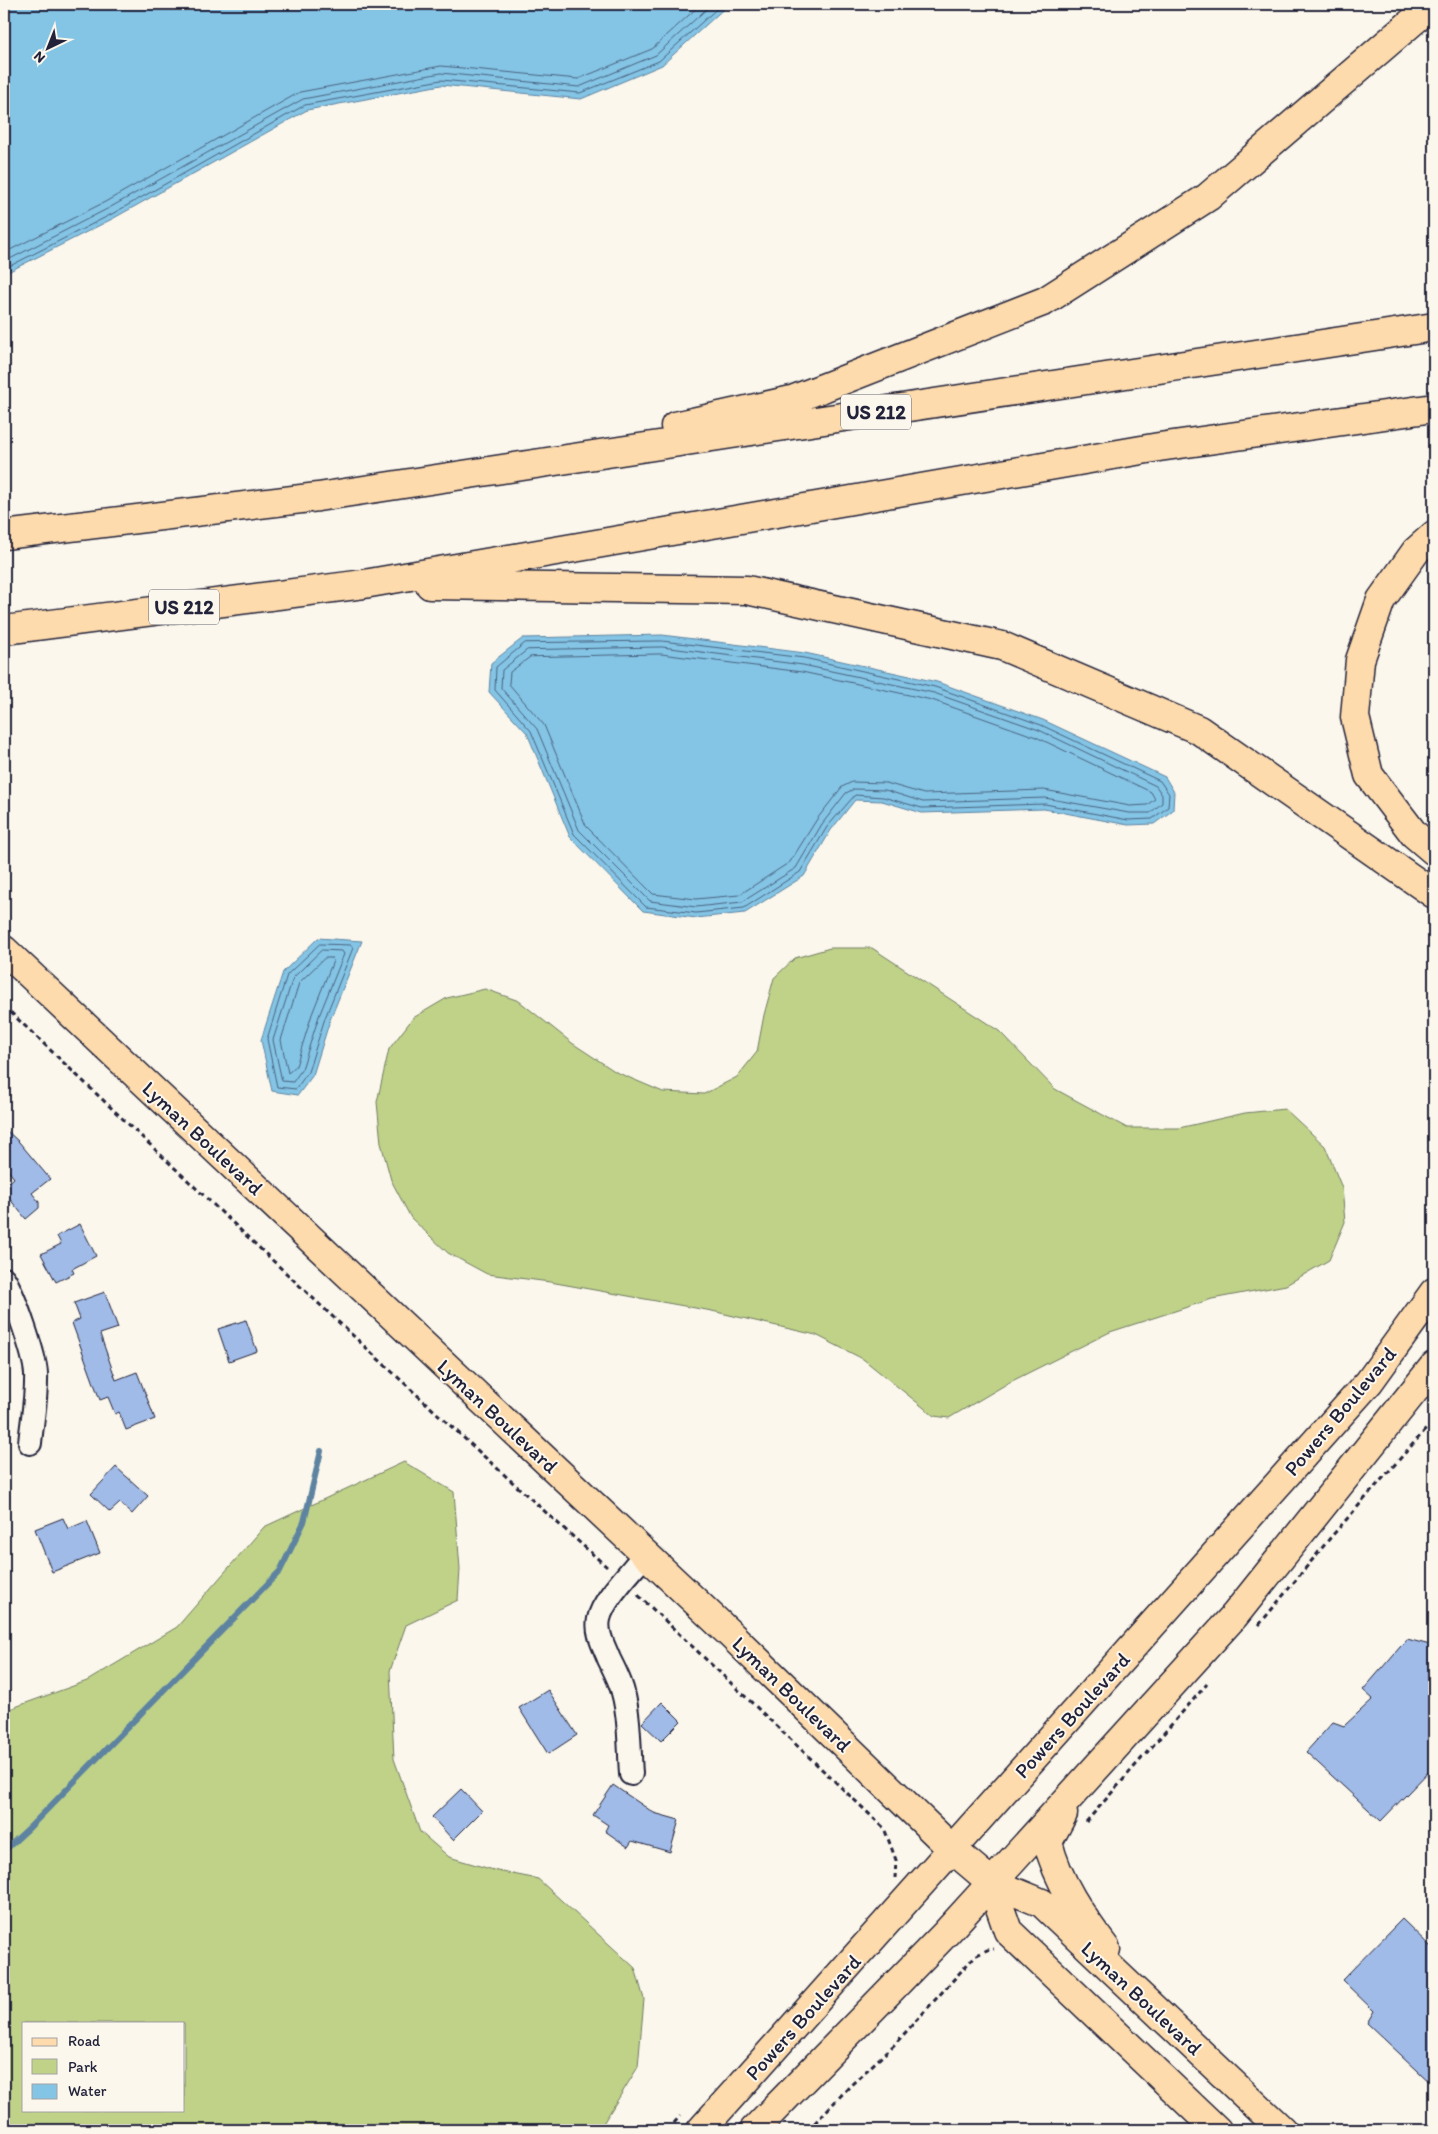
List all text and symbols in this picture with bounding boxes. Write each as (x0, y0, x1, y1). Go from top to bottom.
north arrow (22, 22, 72, 72)
text: N (30, 48, 49, 67)
road number: US 212 (841, 394, 911, 430)
road number: US 212 (149, 590, 219, 624)
street label: Lyman Boulevard (137, 1076, 269, 1201)
street label: Powers Boulevard (1279, 1341, 1402, 1481)
street label: Lyman Boulevard (432, 1354, 564, 1479)
street label: Lyman Boulevard (727, 1631, 857, 1757)
street label: Powers Boulevard (1009, 1647, 1135, 1783)
street label: Lyman Boulevard (1076, 1936, 1208, 2061)
street label: Powers Boulevard (740, 1949, 866, 2085)
legend (22, 2022, 185, 2112)
text: Road (68, 2032, 101, 2050)
text: Park (68, 2058, 98, 2076)
text: Water (68, 2082, 107, 2100)

